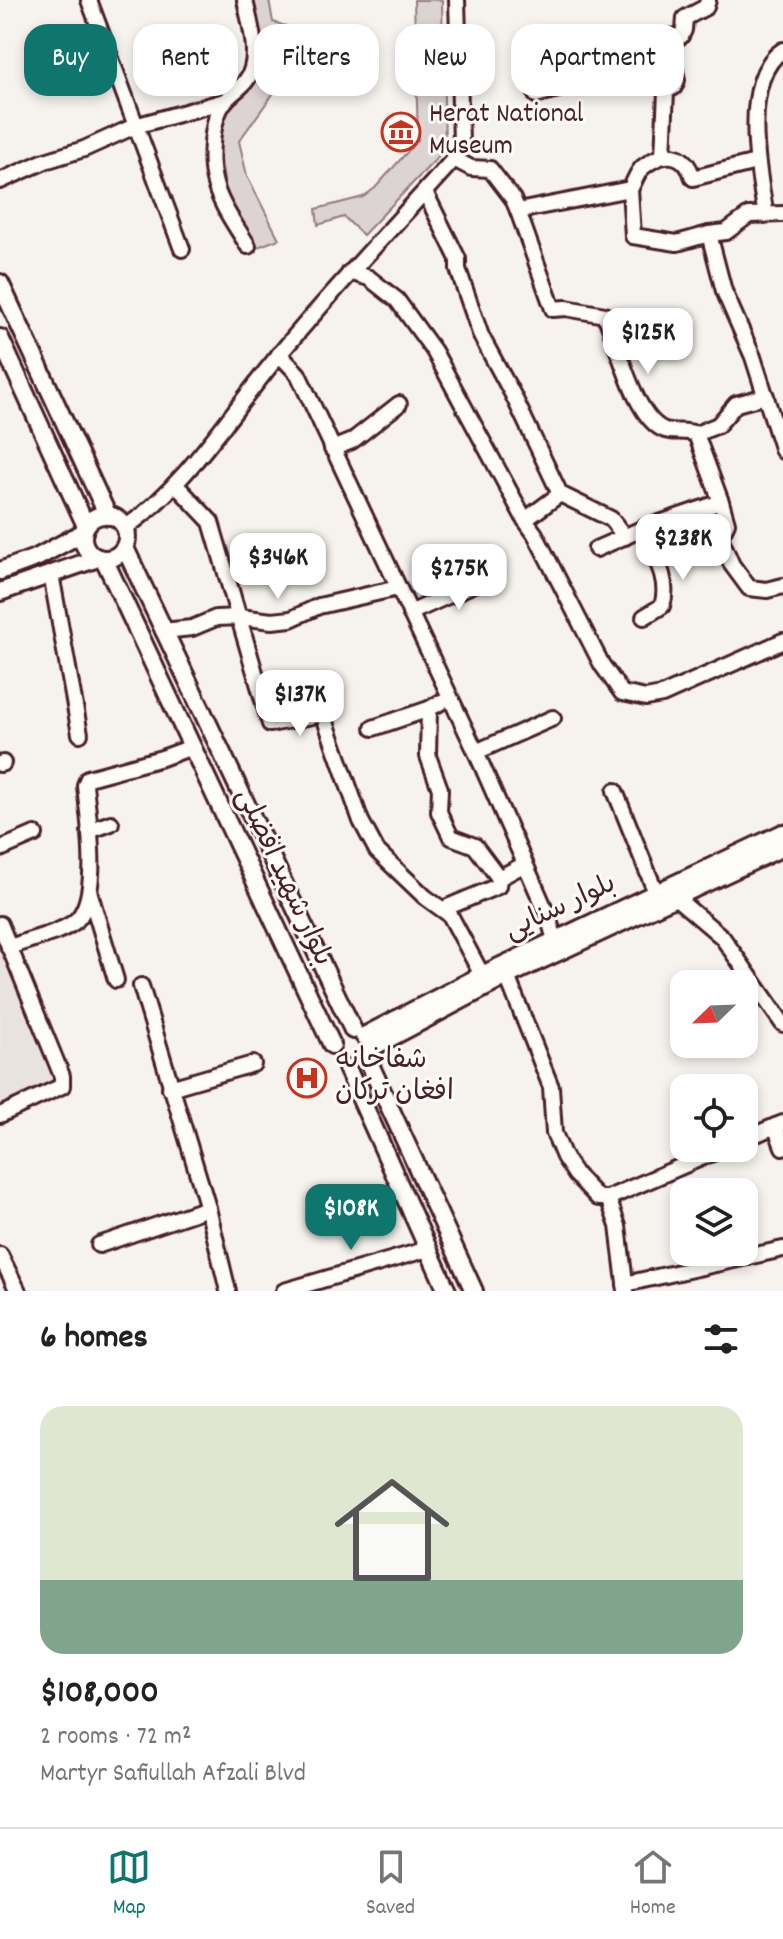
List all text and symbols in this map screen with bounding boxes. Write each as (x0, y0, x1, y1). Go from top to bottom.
chip: Buy (24, 24, 117, 96)
chip: Rent (133, 24, 238, 96)
chip: Filters (254, 24, 379, 96)
chip: New (395, 24, 495, 96)
chip: Apartment (511, 24, 684, 96)
place label: Herat National Museum (429, 96, 584, 168)
museum icon: Herat National Museum (380, 111, 422, 153)
pin: $125K (592, 308, 704, 376)
text: $125K (621, 315, 675, 352)
pin: $238K (627, 514, 739, 582)
text: $238K (654, 521, 712, 558)
pin: $346K (222, 533, 334, 601)
text: $346K (248, 540, 308, 577)
pin: $275K (403, 544, 515, 612)
text: $275K (430, 551, 488, 588)
pin: $137K (244, 670, 356, 738)
text: $137K (274, 677, 326, 714)
street label: بلوار شهید افضلی (223, 782, 341, 974)
street label: بلوار سنایی (499, 866, 623, 952)
north arrow (670, 970, 758, 1058)
map controls (670, 970, 758, 1266)
place label: شفاخانه افغان ترکان (335, 1042, 454, 1114)
hospital icon: شفاخانه افغان ترکان (286, 1057, 328, 1099)
button: locate (670, 1074, 758, 1162)
button: layers (670, 1178, 758, 1266)
pin: $108K (295, 1184, 407, 1252)
text: $108K (323, 1191, 379, 1228)
text: 6 homes (40, 1315, 148, 1364)
icon: filters (699, 1317, 743, 1361)
icon: home (320, 1458, 464, 1602)
text: $108,000 (40, 1670, 159, 1719)
text: 2 rooms · 72 m² (40, 1719, 191, 1756)
text: Martyr Safiullah Afzali Blvd (40, 1756, 306, 1793)
tab: Map (107, 1845, 151, 1924)
tab: Saved (366, 1845, 415, 1924)
tab: Home (630, 1845, 676, 1924)

